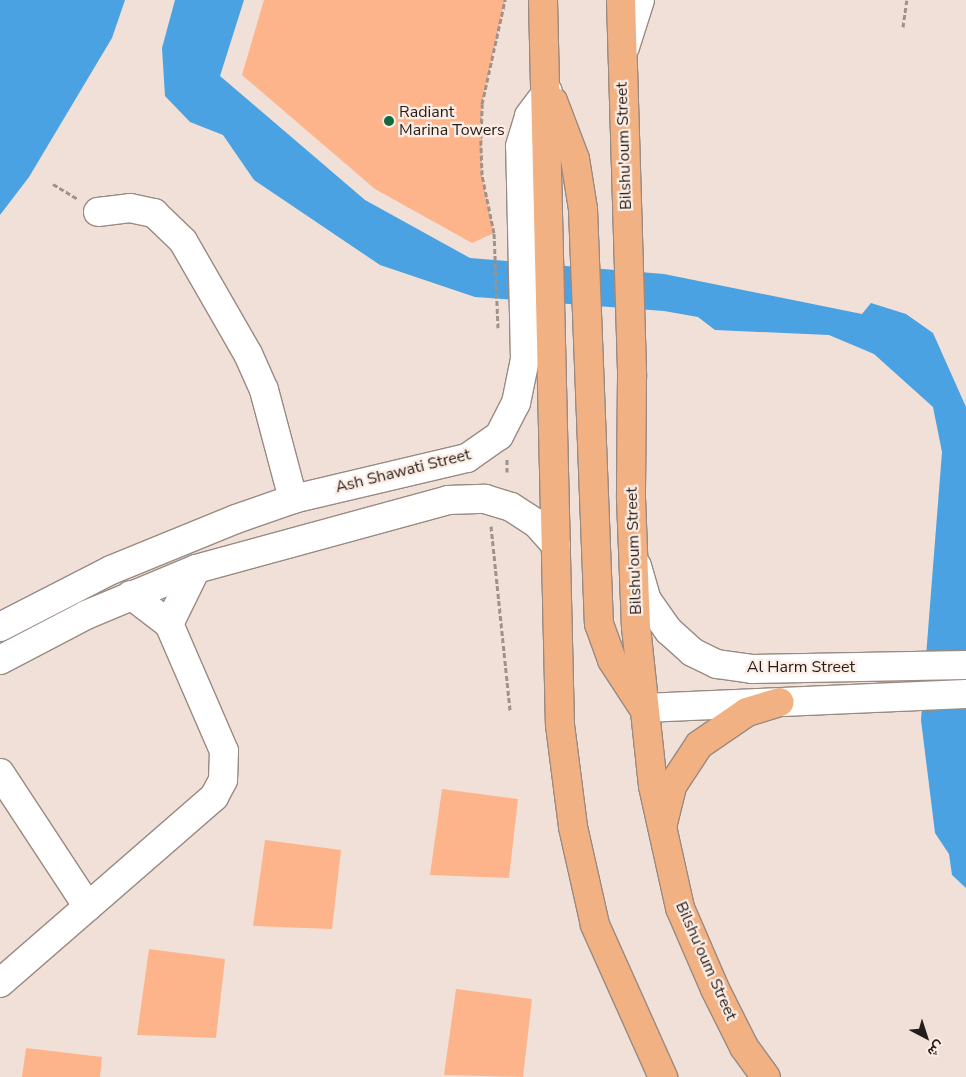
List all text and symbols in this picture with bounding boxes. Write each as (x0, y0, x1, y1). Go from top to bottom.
street label: Bilshu'oum Street (612, 82, 636, 210)
place label: Radiant Marina Towers (399, 102, 505, 140)
marker: Radiant Marina Towers (383, 115, 395, 127)
street label: Ash Shawati Street (333, 445, 473, 497)
street label: Bilshu'oum Street (622, 487, 646, 615)
street label: Al Harm Street (747, 657, 855, 677)
street label: Bilshu'oum Street (671, 899, 741, 1023)
north arrow (901, 1012, 951, 1062)
text: ش (923, 1036, 949, 1062)

